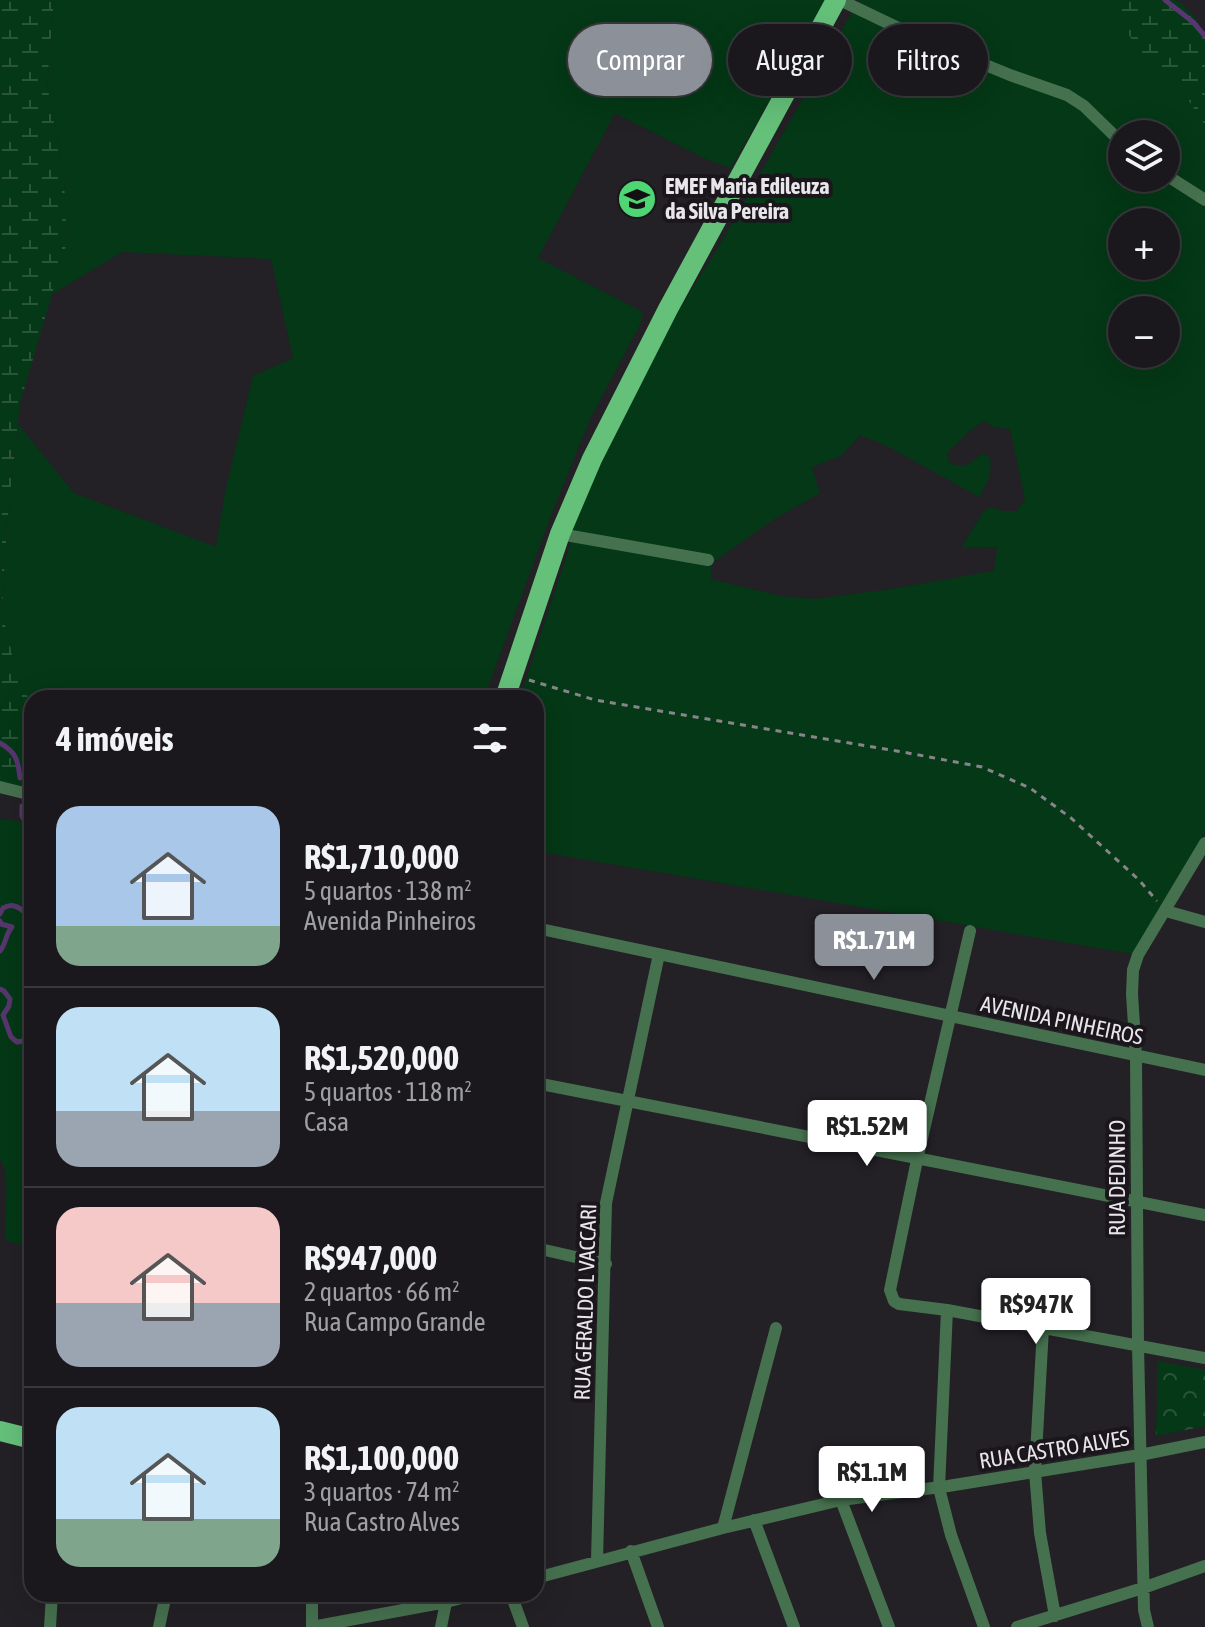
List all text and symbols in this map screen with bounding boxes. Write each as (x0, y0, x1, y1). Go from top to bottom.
chip: Comprar (568, 24, 712, 96)
chip: Alugar (728, 24, 852, 96)
chip: Filtros (868, 24, 988, 96)
map controls (1108, 120, 1180, 368)
button: layers (1108, 120, 1180, 192)
place label: EMEF Maria Edileuza da Silva Pereira (665, 173, 829, 224)
school or university icon: EMEF Maria Edileuza da Silva Pereira (616, 178, 658, 220)
button: + (1108, 208, 1180, 280)
button: − (1108, 296, 1180, 368)
icon: filters (468, 716, 512, 760)
text: 4 imóveis (56, 719, 174, 758)
text: R$1,710,000 (304, 837, 459, 876)
icon: home (120, 838, 216, 934)
text: 5 quartos · 138 m² (304, 876, 472, 906)
text: Avenida Pinheiros (304, 906, 476, 936)
pin: R$1.71M (800, 914, 948, 982)
text: R$1.71M (833, 925, 915, 955)
street label: AVENIDA PINHEIROS (979, 990, 1145, 1050)
text: R$1,520,000 (304, 1038, 459, 1077)
icon: home (120, 1039, 216, 1135)
text: 5 quartos · 118 m² (304, 1077, 472, 1107)
pin: R$1.52M (793, 1100, 941, 1168)
text: Casa (304, 1107, 349, 1137)
text: R$1.52M (826, 1111, 908, 1141)
street label: RUA DEDINHO (1104, 1120, 1130, 1236)
street label: RUA GERALDO L VACCARI (569, 1203, 601, 1401)
text: R$947,000 (304, 1238, 437, 1277)
icon: home (120, 1239, 216, 1335)
text: 2 quartos · 66 m² (304, 1277, 459, 1307)
pin: R$947K (971, 1278, 1101, 1346)
text: R$947K (999, 1289, 1073, 1319)
text: Rua Campo Grande (304, 1307, 486, 1337)
street label: RUA CASTRO ALVES (977, 1424, 1131, 1474)
text: R$1,100,000 (304, 1438, 459, 1477)
icon: home (120, 1439, 216, 1535)
pin: R$1.1M (807, 1446, 937, 1514)
text: R$1.1M (837, 1457, 907, 1487)
text: 3 quartos · 74 m² (304, 1477, 459, 1507)
text: Rua Castro Alves (304, 1507, 460, 1537)

